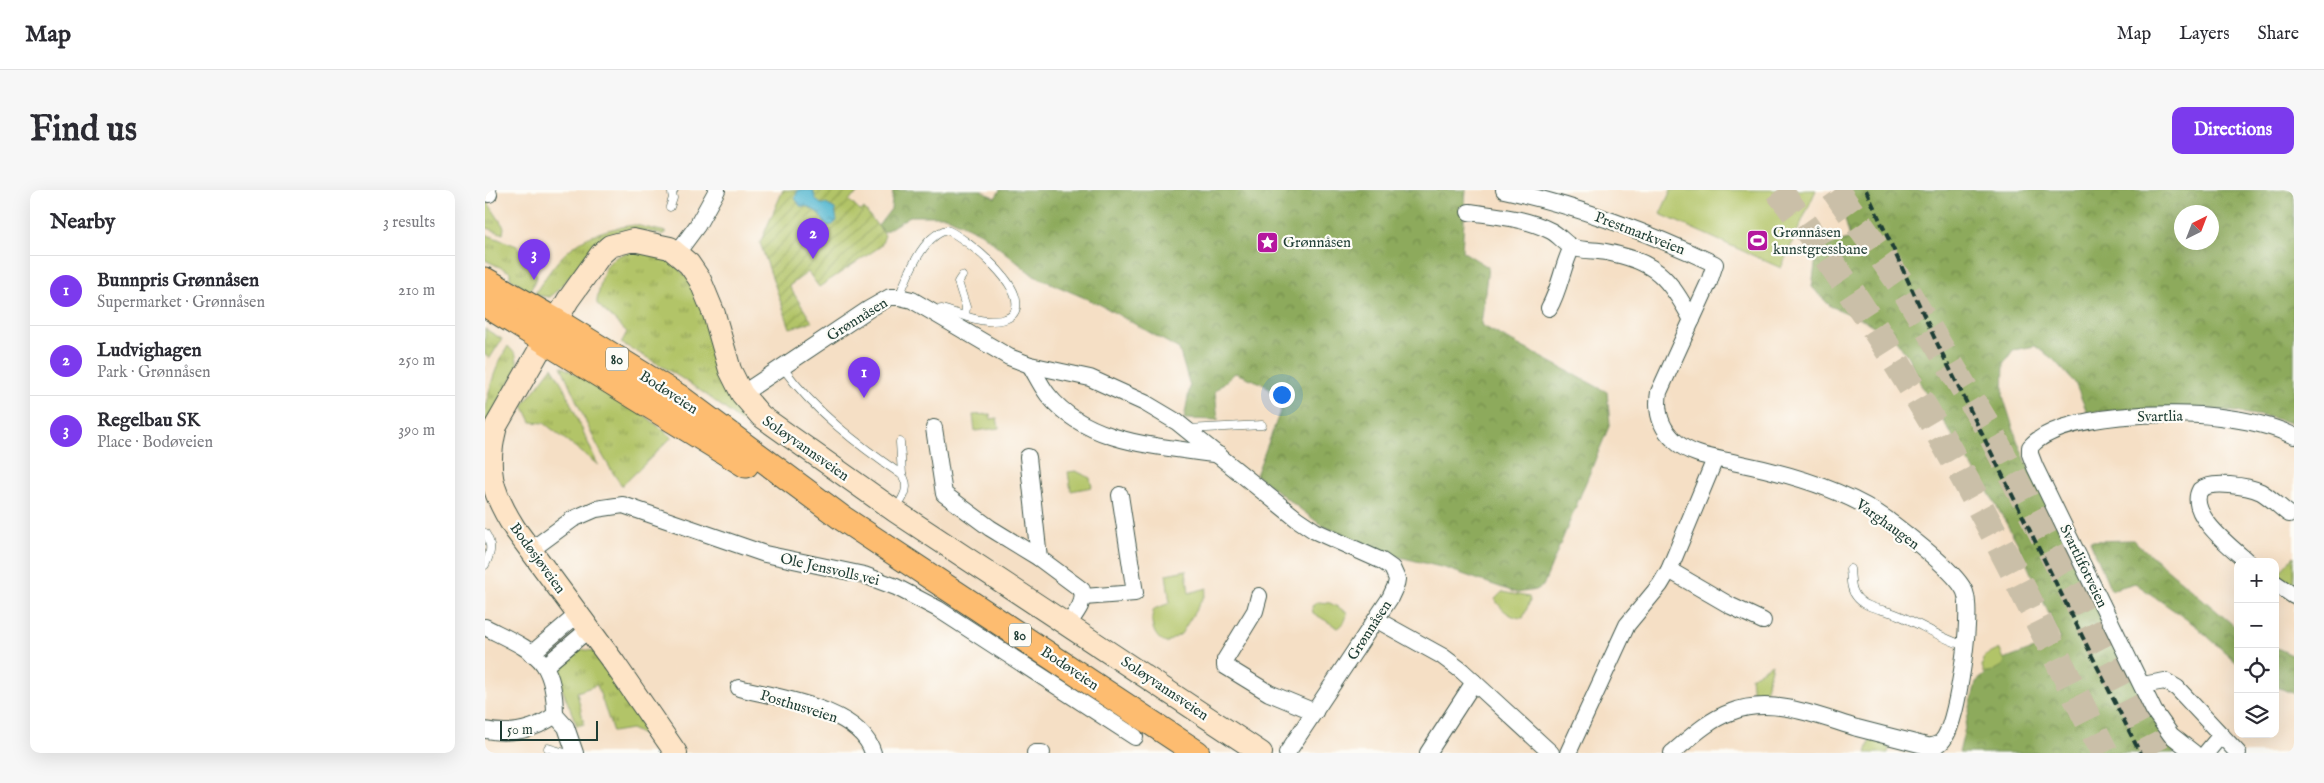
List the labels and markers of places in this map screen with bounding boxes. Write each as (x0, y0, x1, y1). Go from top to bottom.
pin: 2 (797, 218, 829, 259)
place label: Grønnåsen kunstgressbane (1773, 223, 1868, 259)
sports icon: Grønnåsen kunstgressbane (1745, 229, 1769, 253)
place icon: Grønnåsen (1255, 230, 1279, 254)
place label: Grønnåsen (1283, 233, 1351, 252)
pin: 3 (518, 239, 550, 280)
pin: 1 (848, 357, 880, 398)

